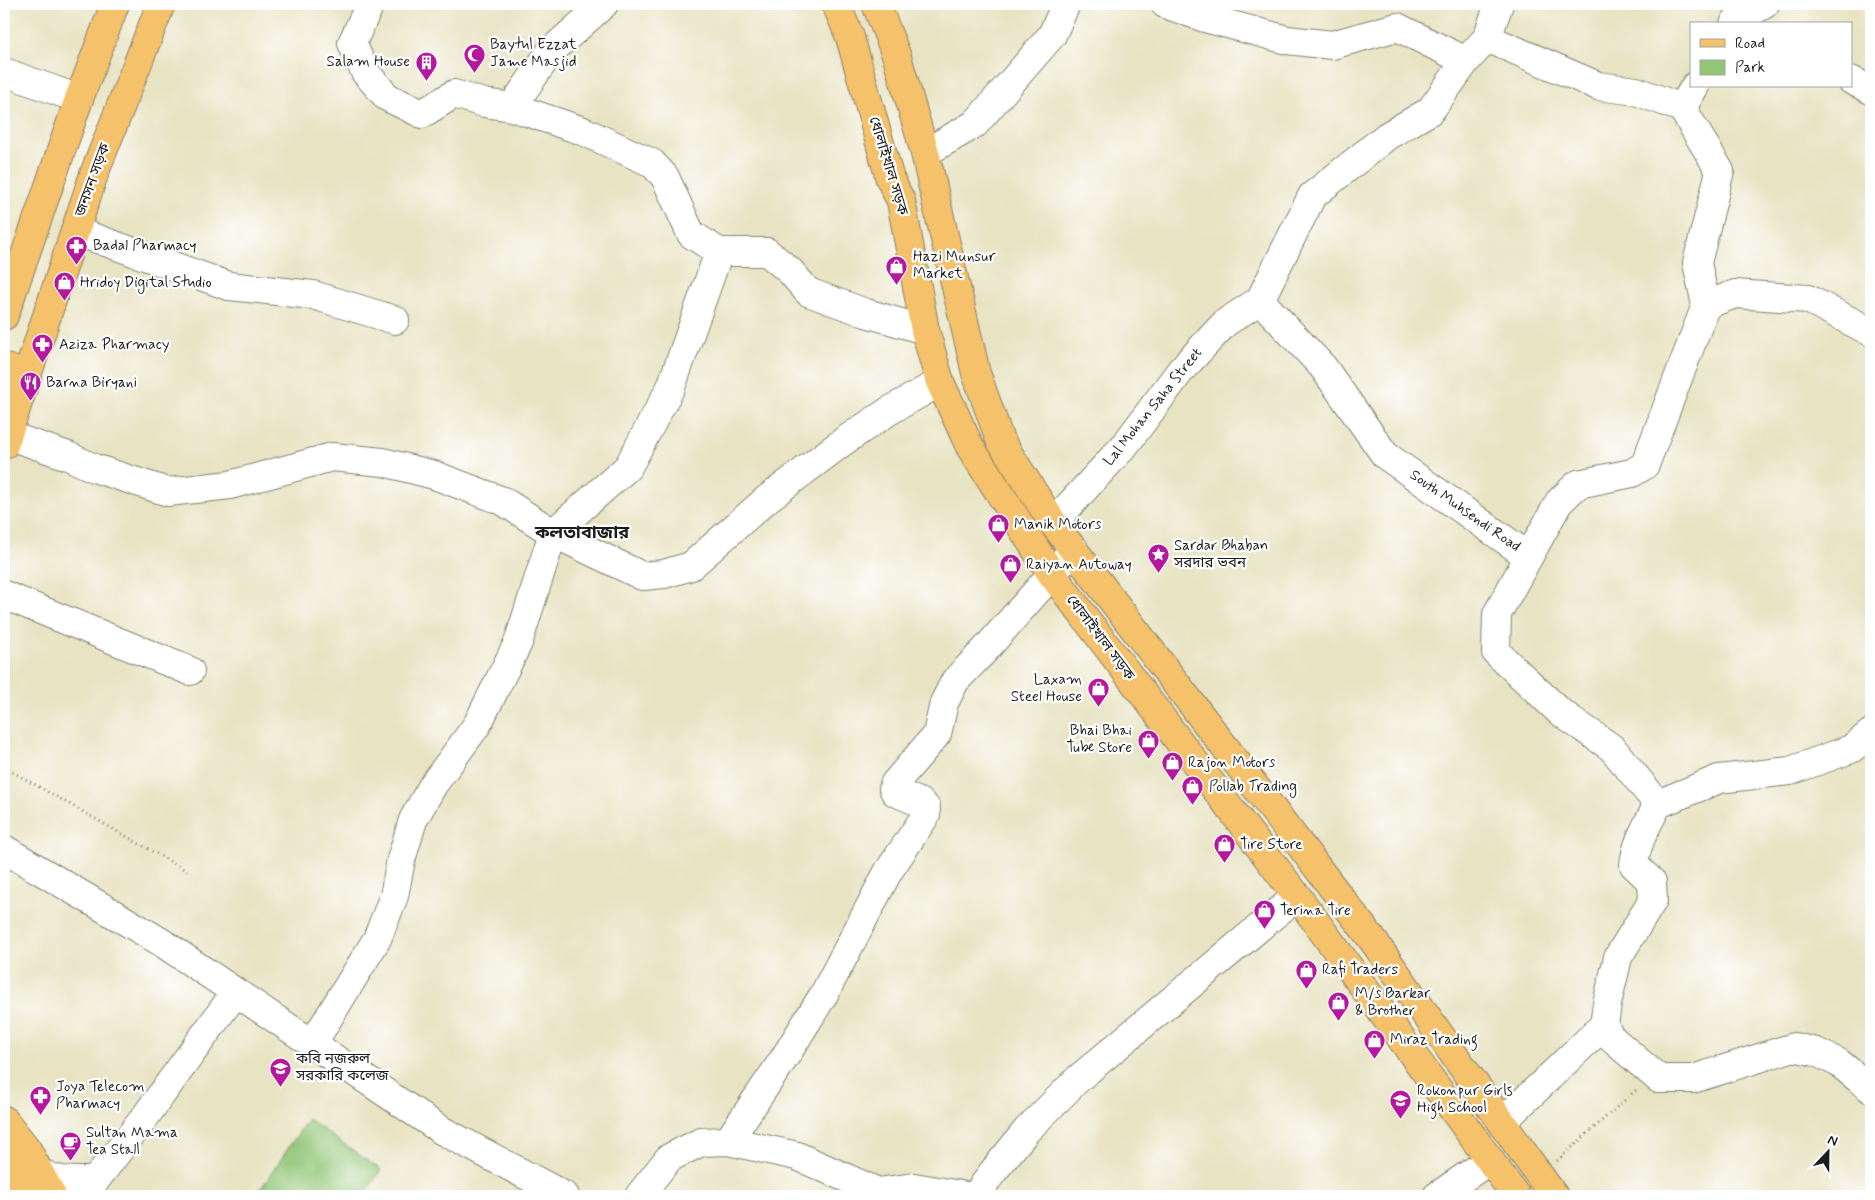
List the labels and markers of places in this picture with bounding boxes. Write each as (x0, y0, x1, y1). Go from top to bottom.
place label: Baytul Ezzat Jame Masjid (490, 35, 577, 72)
mosque icon: Baytul Ezzat Jame Masjid (462, 42, 486, 73)
building icon: Salam House (414, 50, 438, 81)
place label: Salam House (327, 52, 410, 72)
pharmacy icon: Badal Pharmacy (65, 234, 89, 265)
place label: Badal Pharmacy (93, 236, 196, 256)
place label: Hazi Munsur Market (913, 247, 995, 284)
shop icon: Hazi Munsur Market (885, 254, 909, 285)
shop icon: Hridoy Digital Studio (52, 271, 76, 302)
place label: Hridoy Digital Studio (80, 273, 212, 294)
pharmacy icon: Aziza Pharmacy (31, 333, 55, 364)
place label: Aziza Pharmacy (59, 335, 170, 355)
restaurant icon: Barna Biryani (18, 371, 42, 402)
place label: Barna Biryani (46, 373, 137, 393)
shop icon: Manik Motors (986, 513, 1010, 544)
place label: Manik Motors (1014, 515, 1102, 535)
place label: Sardar Bhaban সরদার ভবন (1173, 536, 1268, 573)
place icon: Sardar Bhaban সরদার ভবন (1146, 543, 1170, 574)
shop icon: Raiyan Autoway (998, 553, 1022, 584)
place label: Raiyan Autoway (1026, 555, 1132, 575)
place label: Laxam Steel House (1011, 670, 1082, 707)
shop icon: Laxam Steel House (1086, 677, 1110, 708)
place label: Bhai Bhai Tube Store (1067, 721, 1132, 758)
shop icon: Bhai Bhai Tube Store (1136, 728, 1160, 759)
shop icon: Rajon Motors (1160, 751, 1184, 782)
place label: Rajon Motors (1188, 753, 1276, 773)
shop icon: Pollab Trading (1181, 775, 1205, 806)
place label: Pollab Trading (1209, 777, 1297, 798)
shop icon: Tire Store (1212, 833, 1236, 864)
place label: Tire Store (1240, 835, 1302, 855)
shop icon: Terina Tire (1252, 899, 1276, 930)
place label: Terina Tire (1280, 901, 1351, 921)
shop icon: Rafi Traders (1294, 958, 1318, 989)
place label: Rafi Traders (1322, 960, 1398, 980)
place label: M/s Barkar & Brother (1355, 984, 1431, 1021)
shop icon: M/s Barkar & Brother (1327, 991, 1351, 1022)
shop icon: Miraz Trading (1362, 1028, 1386, 1059)
place label: Miraz Trading (1390, 1030, 1478, 1051)
place label: কবি নজরুল সরকারি কলেজ (295, 1049, 390, 1086)
school or university icon: কবি নজরুল সরকারি কলেজ (268, 1056, 292, 1087)
place label: Joya Telecom Pharmacy (56, 1077, 144, 1114)
place label: Rokonpur Girls High School (1417, 1081, 1513, 1119)
pharmacy icon: Joya Telecom Pharmacy (28, 1084, 52, 1115)
school or university icon: Rokonpur Girls High School (1389, 1088, 1413, 1119)
place label: Sultan Mama Tea Stall (86, 1123, 178, 1160)
cafe icon: Sultan Mama Tea Stall (58, 1130, 82, 1161)

